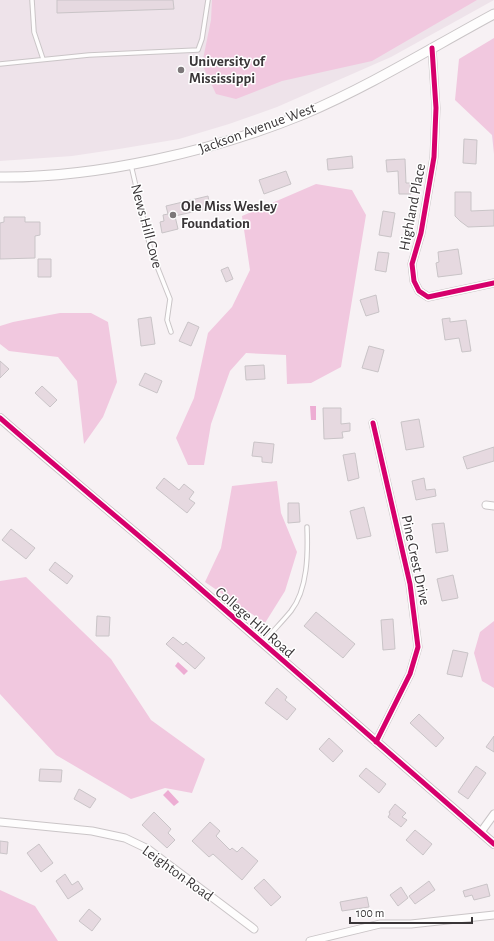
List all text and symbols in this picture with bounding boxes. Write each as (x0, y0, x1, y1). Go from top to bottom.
place label: University of Mississippi (189, 54, 266, 86)
marker: University of Mississippi (176, 65, 186, 75)
street label: Jackson Avenue West (197, 100, 318, 157)
street label: Highland Place (397, 162, 428, 252)
street label: News Hill Cove (128, 182, 165, 270)
place label: Ole Miss Wesley Foundation (181, 199, 277, 231)
marker: Ole Miss Wesley Foundation (168, 210, 178, 220)
street label: Pine Crest Drive (399, 514, 432, 607)
street label: College Hill Road (212, 584, 297, 661)
street label: Leighton Road (140, 843, 216, 904)
scale bar (350, 899, 472, 925)
text: 100 m (356, 907, 384, 919)

